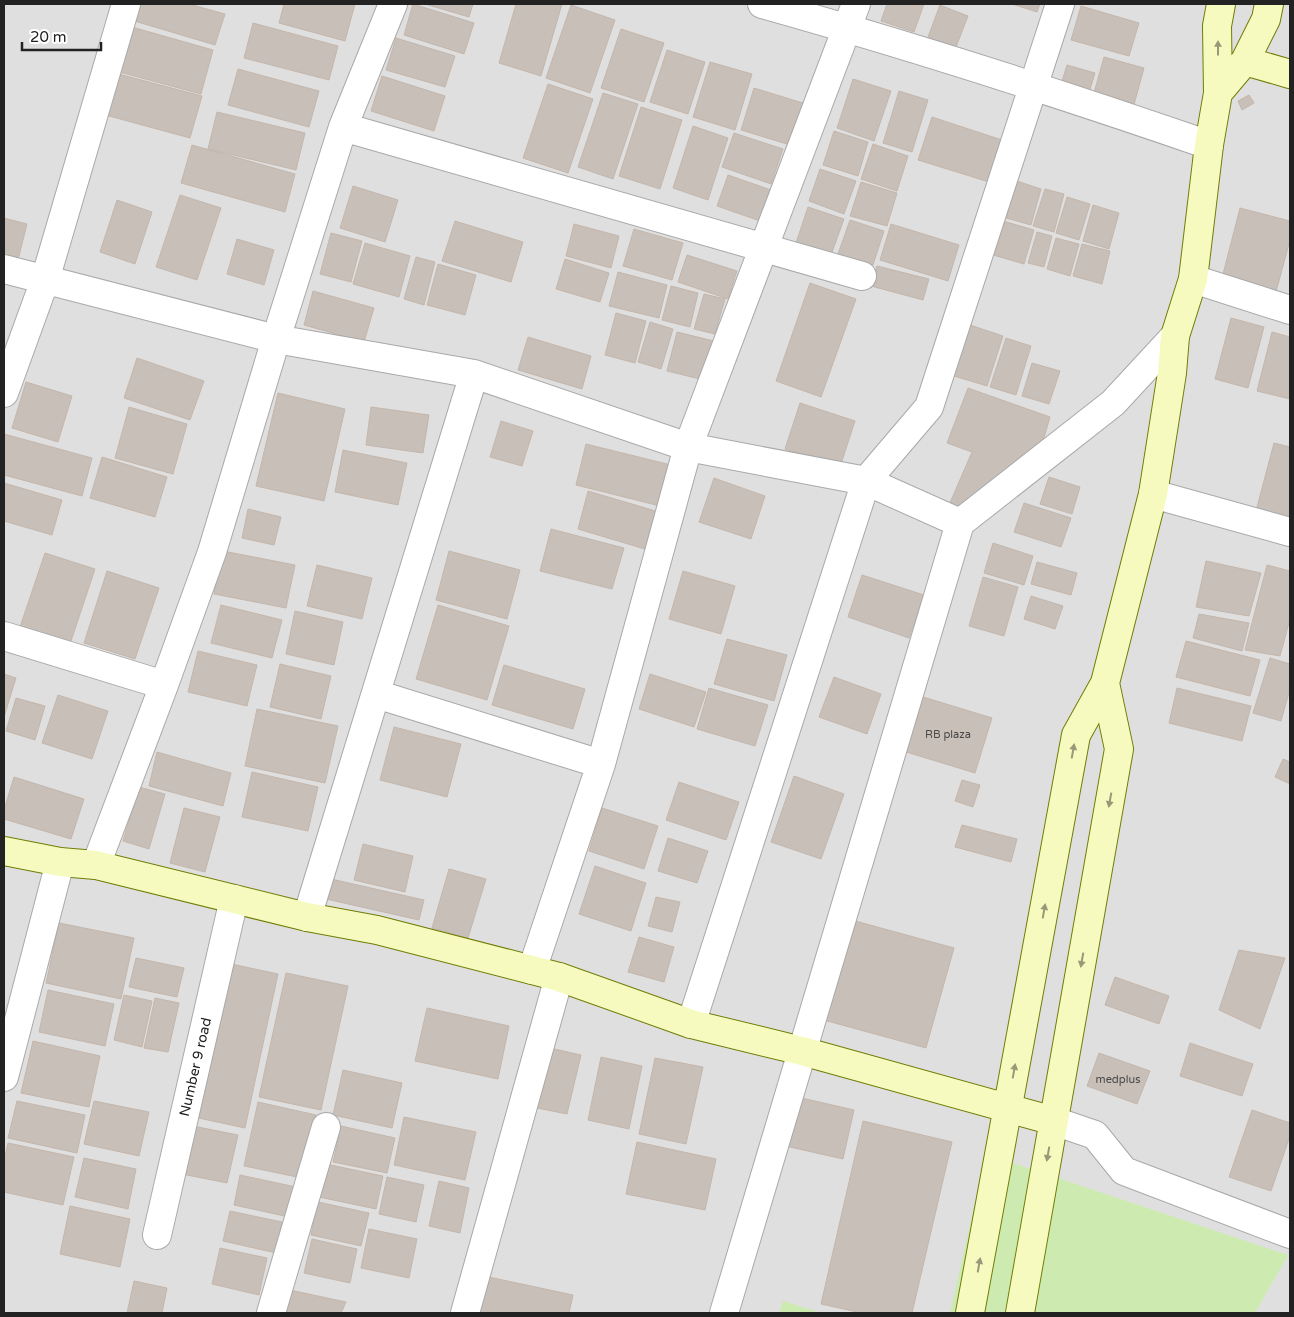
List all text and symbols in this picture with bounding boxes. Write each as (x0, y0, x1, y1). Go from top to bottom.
scale bar (22, 20, 101, 52)
text: 20 m (30, 28, 67, 46)
one-way arrow (1213, 40, 1221, 56)
house number: RB plaza (925, 728, 971, 741)
one-way arrow (1070, 743, 1078, 759)
one-way arrow (1105, 792, 1113, 808)
one-way arrow (1040, 903, 1048, 919)
one-way arrow (1078, 952, 1086, 968)
street label: Number 9 road (176, 1016, 215, 1118)
one-way arrow (1011, 1063, 1019, 1079)
house number: medplus (1096, 1073, 1140, 1086)
one-way arrow (1044, 1147, 1052, 1163)
one-way arrow (975, 1257, 983, 1273)

